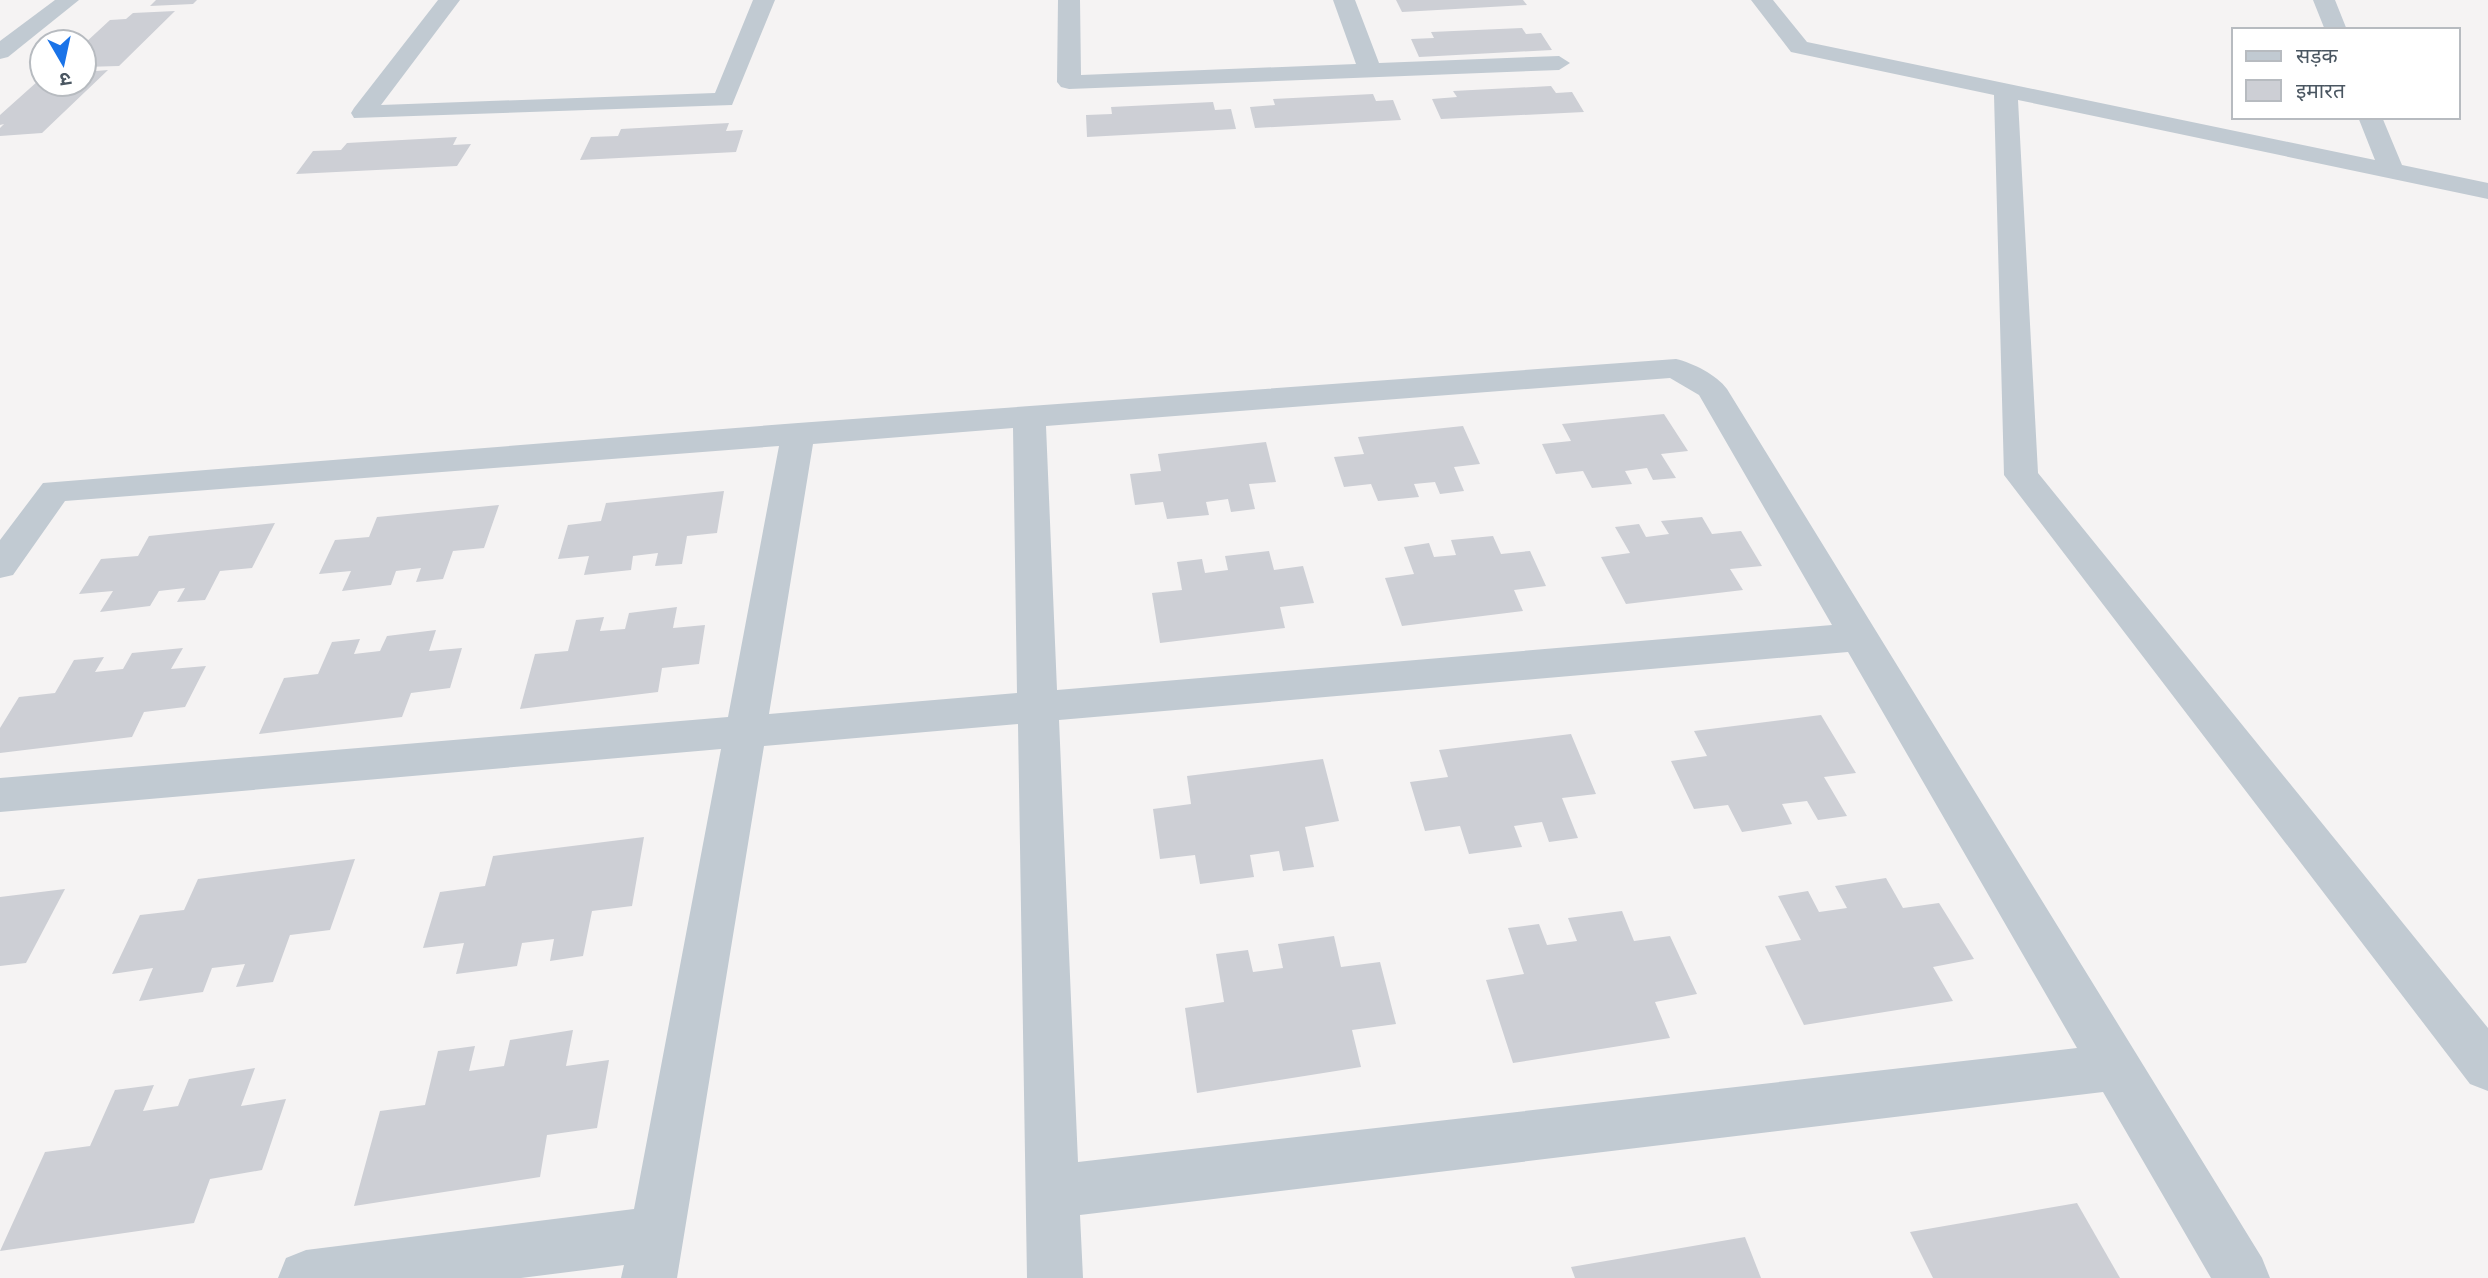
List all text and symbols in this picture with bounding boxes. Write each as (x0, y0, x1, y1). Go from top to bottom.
north arrow (28, 28, 98, 98)
legend (2232, 28, 2460, 119)
text: सड़क (2296, 43, 2338, 68)
text: उ (57, 67, 73, 92)
text: इमारत (2296, 78, 2346, 103)

